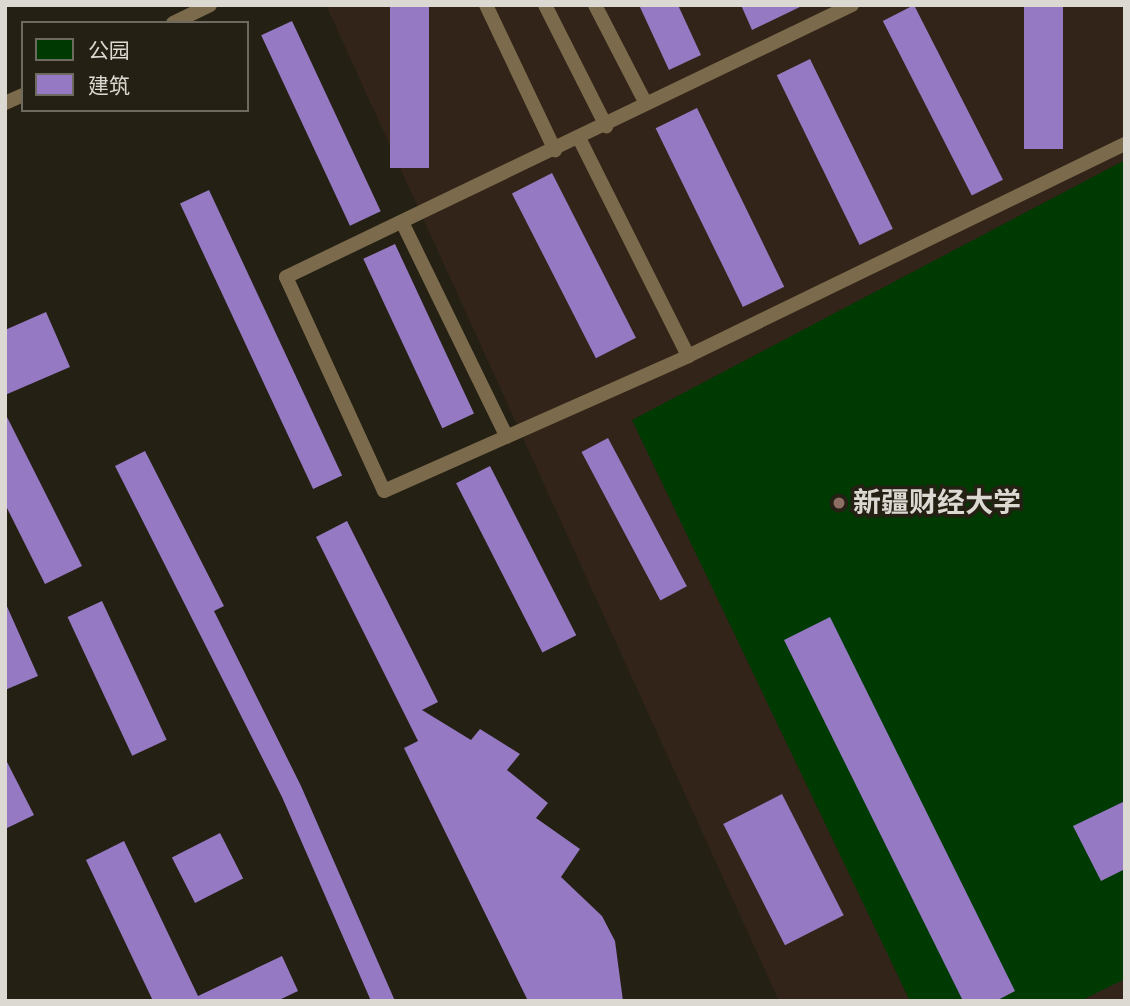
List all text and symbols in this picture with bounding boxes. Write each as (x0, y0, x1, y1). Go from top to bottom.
legend (21, 21, 248, 112)
text: 公园 (88, 36, 130, 66)
text: 建筑 (88, 71, 130, 101)
place label: 新疆财经大学 (853, 486, 1021, 520)
marker: 新疆财经大学 (831, 495, 847, 511)

